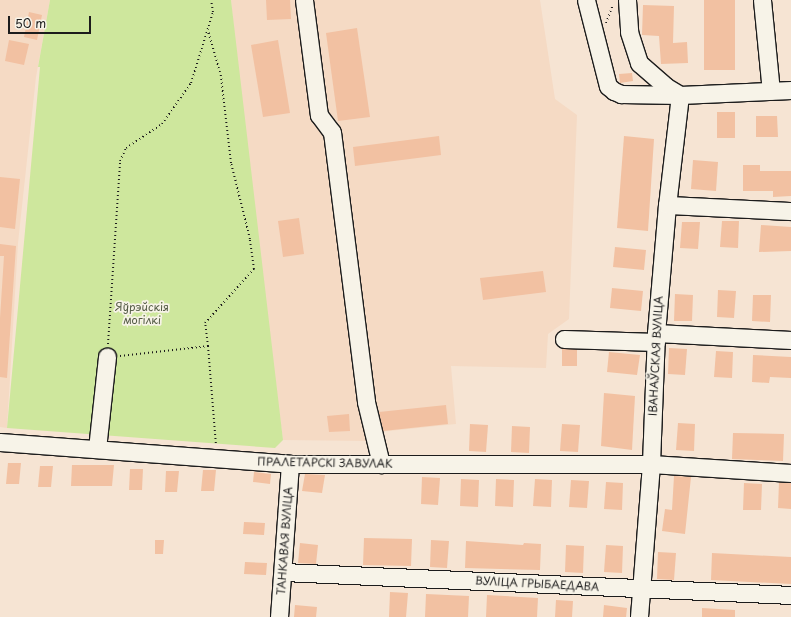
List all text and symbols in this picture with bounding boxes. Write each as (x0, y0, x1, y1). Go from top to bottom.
scale bar (10, 8, 93, 34)
text: 50 m (15, 14, 46, 32)
street label: ІВАНАЎСКАЯ ВУЛІЦА (646, 295, 666, 417)
park label: Яўрэйскія могілкі (115, 301, 169, 327)
street label: ПРАЛЕТАРСКІ ЗАВУЛАК (257, 455, 393, 471)
street label: ТАНКАВАЯ ВУЛІЦА (275, 486, 295, 596)
street label: ВУЛІЦА ГРЫБАЕДАВА (475, 574, 599, 594)

